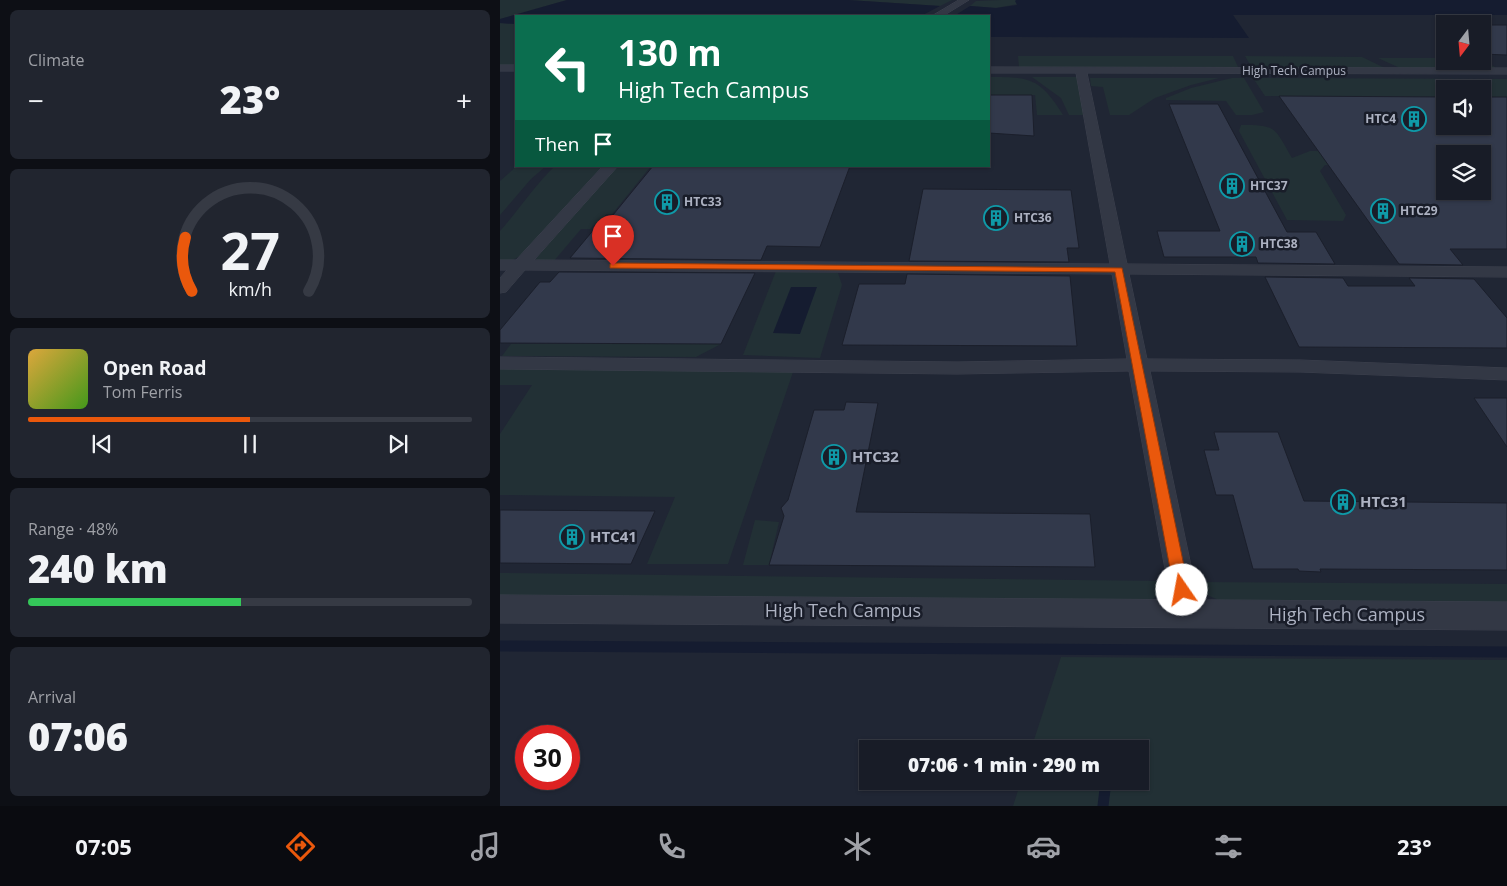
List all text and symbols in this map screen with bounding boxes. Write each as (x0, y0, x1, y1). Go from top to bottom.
north arrow (1436, 15, 1491, 70)
map controls (1436, 15, 1491, 200)
text: 130 m (618, 29, 722, 76)
icon: left (535, 35, 600, 100)
text: Climate (28, 49, 85, 71)
street label: High Tech Campus (1242, 62, 1346, 79)
text: 23° (220, 73, 280, 125)
text: High Tech Campus (618, 74, 809, 104)
button: sound (1436, 80, 1491, 135)
text: − (28, 81, 44, 119)
text: + (456, 81, 472, 119)
building icon: HTC4 (1401, 106, 1427, 132)
place label: HTC4 (1365, 110, 1396, 127)
icon: arrive (589, 130, 617, 158)
text: Then (535, 131, 579, 157)
button: layers (1436, 145, 1491, 200)
building icon: HTC37 (1219, 173, 1245, 199)
place label: HTC37 (1250, 177, 1288, 194)
building icon: HTC33 (654, 189, 680, 215)
place label: HTC33 (684, 193, 722, 210)
building icon: HTC29 (1370, 198, 1396, 224)
place label: HTC29 (1400, 202, 1438, 219)
building icon: HTC36 (983, 205, 1009, 231)
place label: HTC36 (1014, 209, 1052, 226)
text: 27 (220, 214, 280, 285)
pin (592, 215, 634, 266)
icon: arrive (599, 222, 627, 250)
building icon: HTC38 (1229, 231, 1255, 257)
place label: HTC38 (1260, 235, 1298, 252)
text: km/h (228, 277, 272, 301)
text: Open Road (103, 355, 207, 381)
text: Tom Ferris (103, 381, 182, 403)
icon: previous (88, 430, 116, 458)
icon: pause (236, 430, 264, 458)
icon: next (384, 430, 412, 458)
building icon: HTC32 (821, 444, 847, 470)
place label: HTC32 (852, 446, 899, 466)
building icon: HTC31 (1330, 489, 1356, 515)
place label: HTC31 (1360, 491, 1407, 511)
text: Range · 48% (28, 518, 118, 540)
building icon: HTC41 (559, 524, 585, 550)
place label: HTC41 (590, 526, 637, 546)
text: 240 km (28, 542, 168, 594)
position arrow (1155, 563, 1207, 615)
street label: High Tech Campus (765, 598, 921, 622)
street label: High Tech Campus (1269, 602, 1425, 626)
text: Arrival (28, 686, 76, 708)
text: 07:06 (28, 710, 128, 762)
speed limit sign: 30 (515, 725, 580, 790)
text: 07:06 · 1 min · 290 m (908, 752, 1100, 778)
icon: directions (283, 829, 318, 864)
icon: music (468, 829, 503, 864)
icon: phone (654, 829, 689, 864)
icon: climate (840, 829, 875, 864)
icon: car (1026, 829, 1061, 864)
icon: filters (1211, 829, 1246, 864)
text: 07:05 (75, 831, 132, 861)
text: 23° (1397, 831, 1432, 861)

